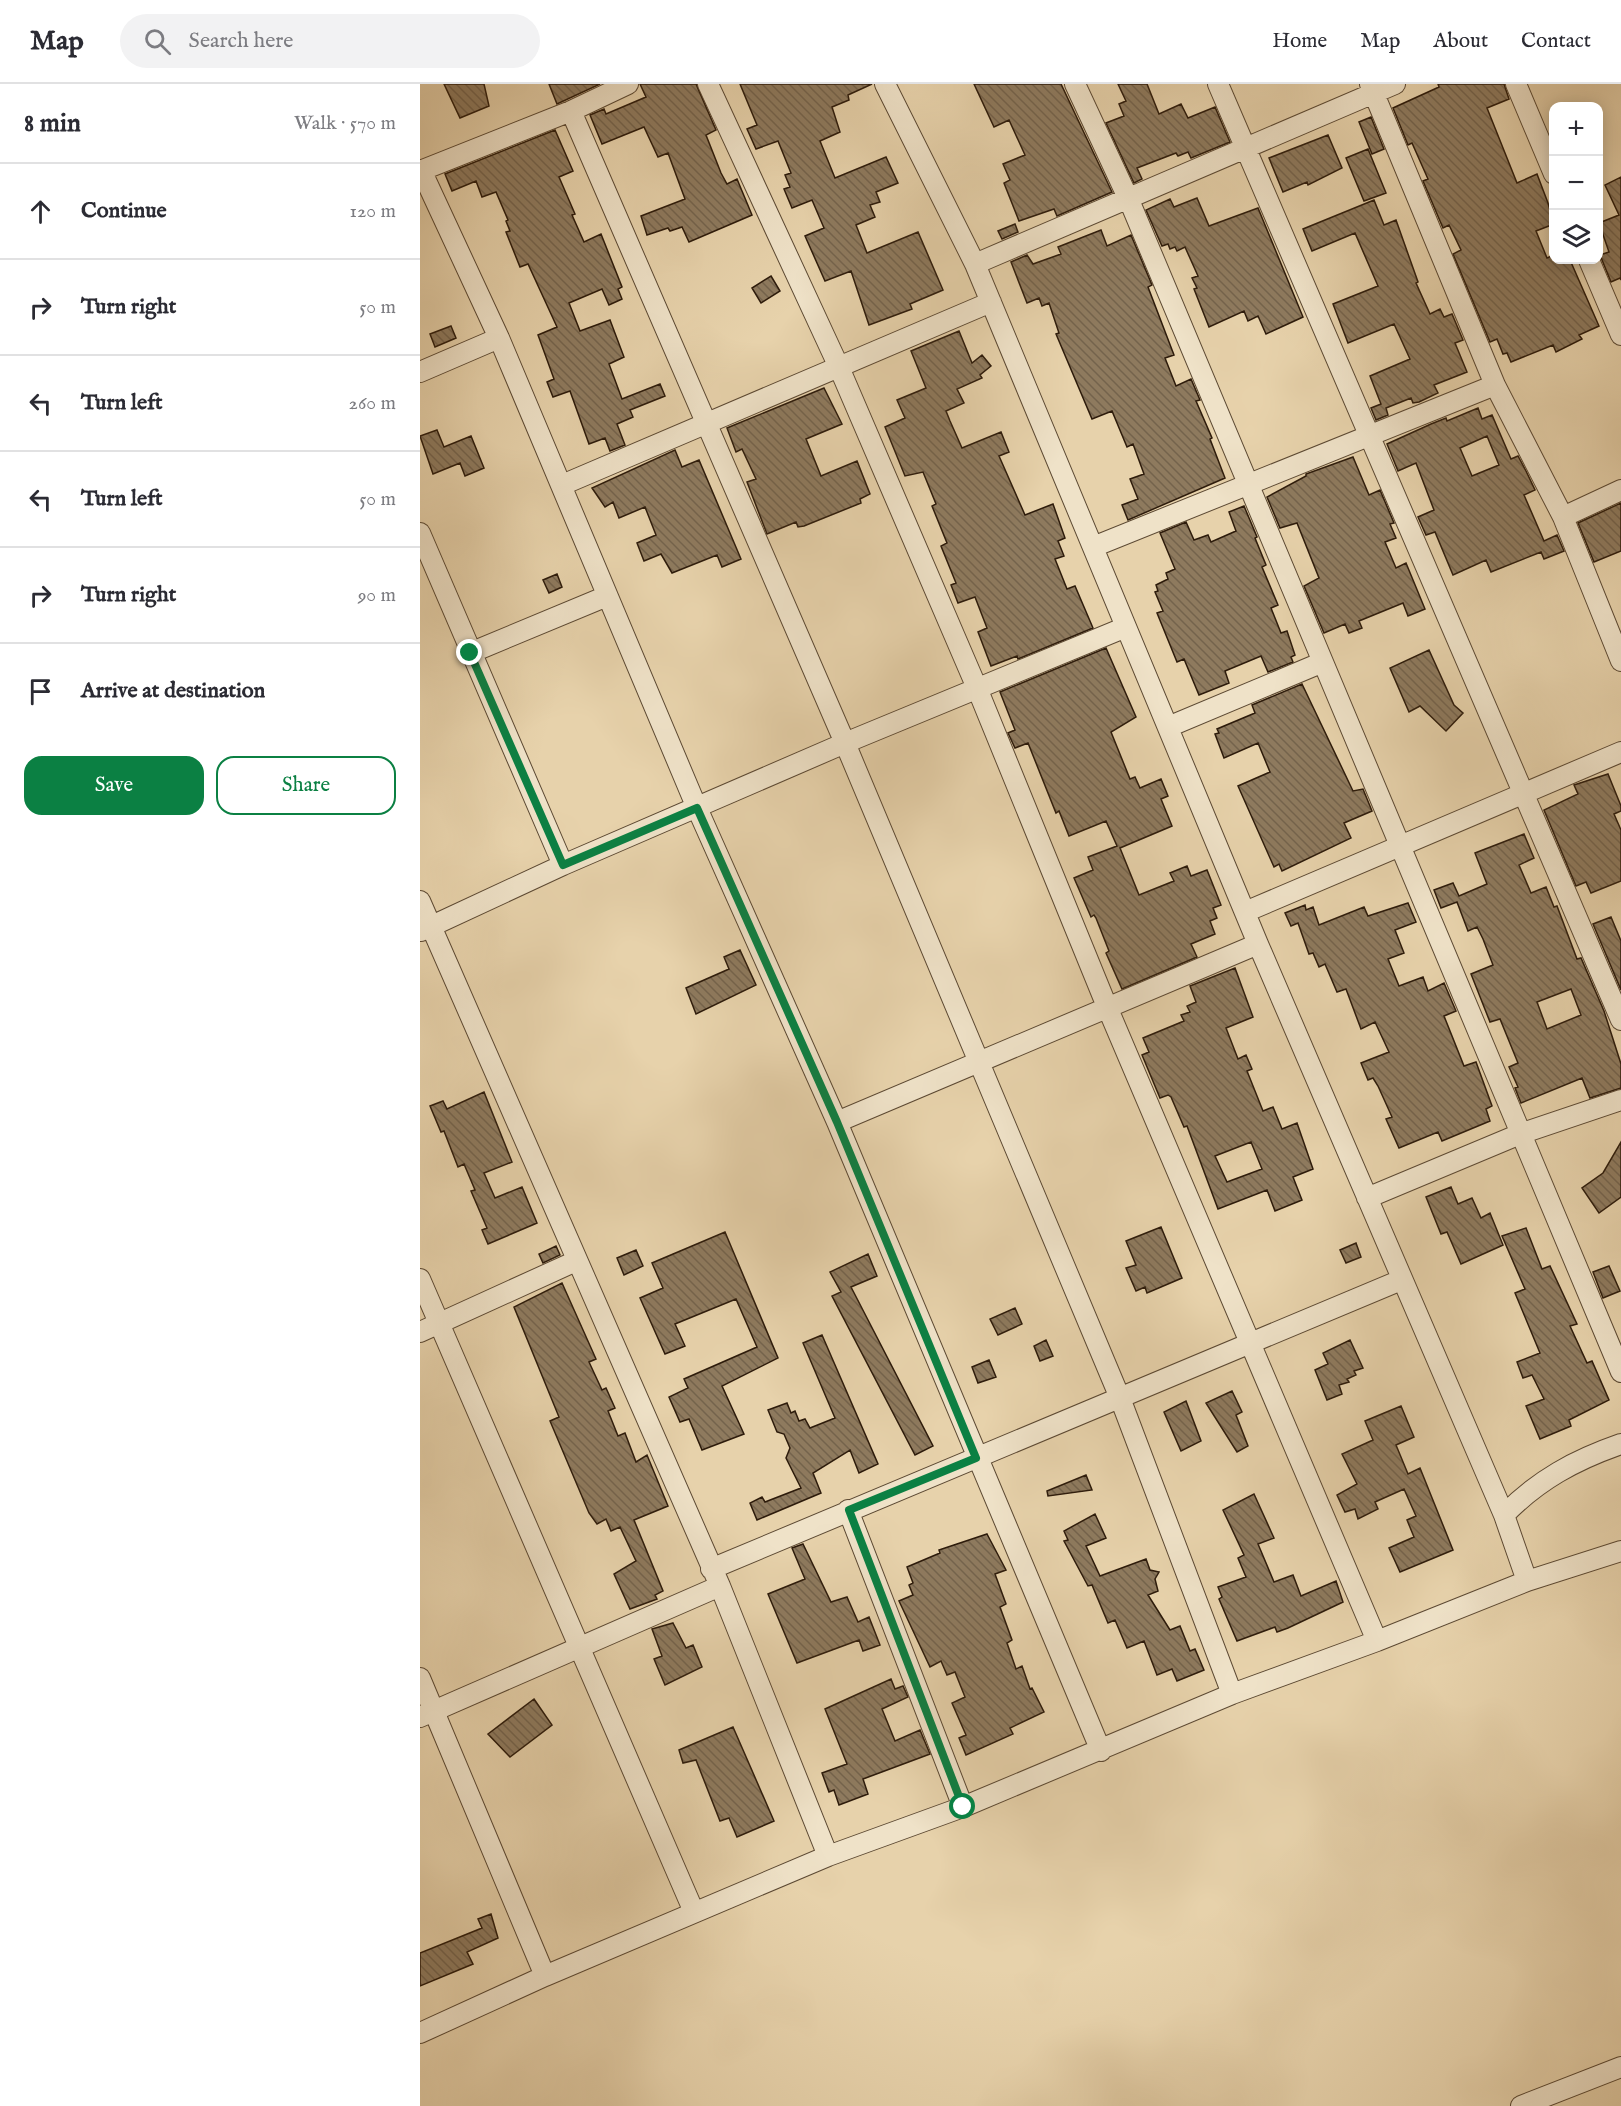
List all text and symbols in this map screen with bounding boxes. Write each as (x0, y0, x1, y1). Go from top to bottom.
search box (120, 14, 540, 68)
text: Map (30, 24, 84, 59)
icon: search (141, 25, 174, 58)
text: Search here (189, 27, 293, 55)
text: Home (1272, 28, 1327, 55)
text: Map (1360, 28, 1400, 55)
text: About (1433, 28, 1488, 55)
text: Contact (1521, 28, 1591, 55)
map controls (1549, 102, 1603, 264)
button: + (1549, 102, 1603, 156)
text: 8 min (24, 107, 81, 140)
text: Walk · 570 m (294, 111, 396, 136)
button: − (1549, 156, 1603, 210)
icon: ahead (24, 195, 57, 228)
text: Continue (81, 197, 167, 225)
text: 120 m (350, 199, 396, 224)
button: layers (1549, 210, 1603, 264)
icon: right (24, 291, 57, 324)
text: Turn right (81, 293, 176, 321)
text: 50 m (359, 295, 396, 320)
icon: left (24, 387, 57, 420)
text: Turn left (81, 389, 163, 417)
text: 260 m (349, 391, 396, 416)
icon: left (24, 483, 57, 516)
text: Turn left (81, 485, 163, 513)
text: 50 m (359, 487, 396, 512)
icon: right (24, 579, 57, 612)
text: Turn right (81, 581, 176, 609)
text: 90 m (358, 583, 396, 608)
route end (456, 639, 482, 665)
icon: arrive (24, 675, 57, 708)
text: Arrive at destination (81, 677, 265, 705)
button: Save (24, 756, 204, 815)
button: Share (216, 756, 396, 815)
route start (949, 1793, 975, 1819)

